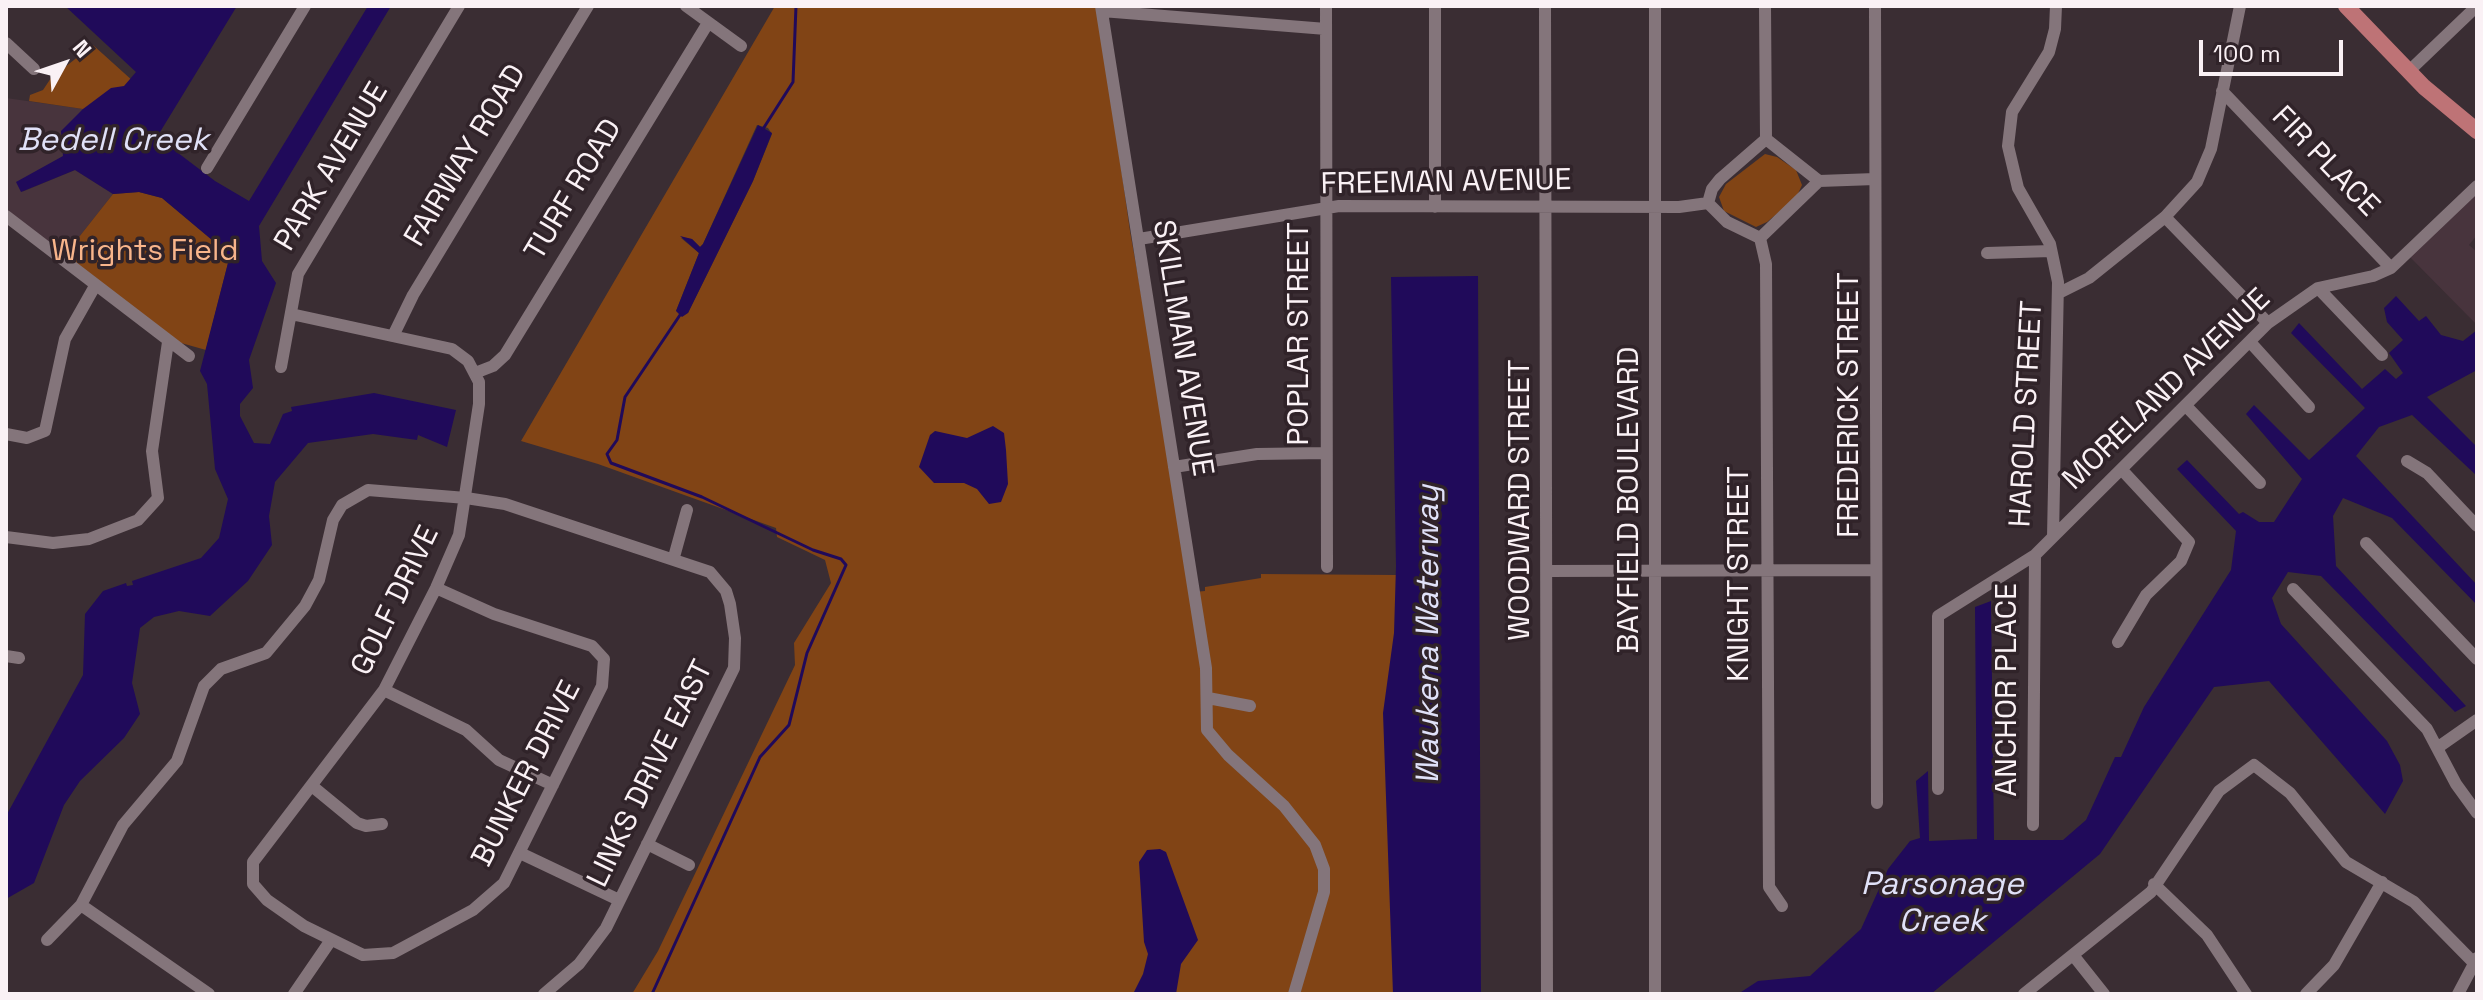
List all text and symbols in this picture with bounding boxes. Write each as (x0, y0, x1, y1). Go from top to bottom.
north arrow (24, 24, 104, 104)
scale bar (2203, 24, 2347, 74)
text: N (67, 34, 98, 63)
text: 100 m (2213, 38, 2281, 69)
street label: FAIRWAY ROAD (398, 59, 534, 253)
street label: PARK AVENUE (268, 76, 396, 258)
street label: FIR PLACE (2264, 99, 2386, 225)
street label: TURF ROAD (518, 113, 630, 267)
water label: Bedell Creek (18, 122, 208, 160)
street label: FREEMAN AVENUE (1320, 163, 1572, 203)
street label: SKILLMAN AVENUE (1144, 217, 1220, 479)
street label: POPLAR STREET (1282, 222, 1318, 446)
park label: Wrights Field (51, 234, 239, 270)
street label: FREDERICK STREET (1832, 272, 1868, 538)
street label: MORELAND AVENUE (2056, 282, 2278, 498)
street label: HAROLD STREET (2003, 300, 2051, 528)
street label: BAYFIELD BOULEVARD (1612, 347, 1648, 653)
street label: WOODWARD STREET (1503, 359, 1539, 641)
street label: KNIGHT STREET (1722, 466, 1758, 682)
water label: Waukena Waterway (1410, 485, 1448, 785)
street label: GOLF DRIVE (344, 520, 448, 682)
street label: ANCHOR PLACE (1990, 583, 2026, 797)
street label: LINKS DRIVE EAST (580, 655, 722, 893)
street label: BUNKER DRIVE (465, 675, 589, 873)
water label: Parsonage Creek (1861, 866, 2023, 941)

